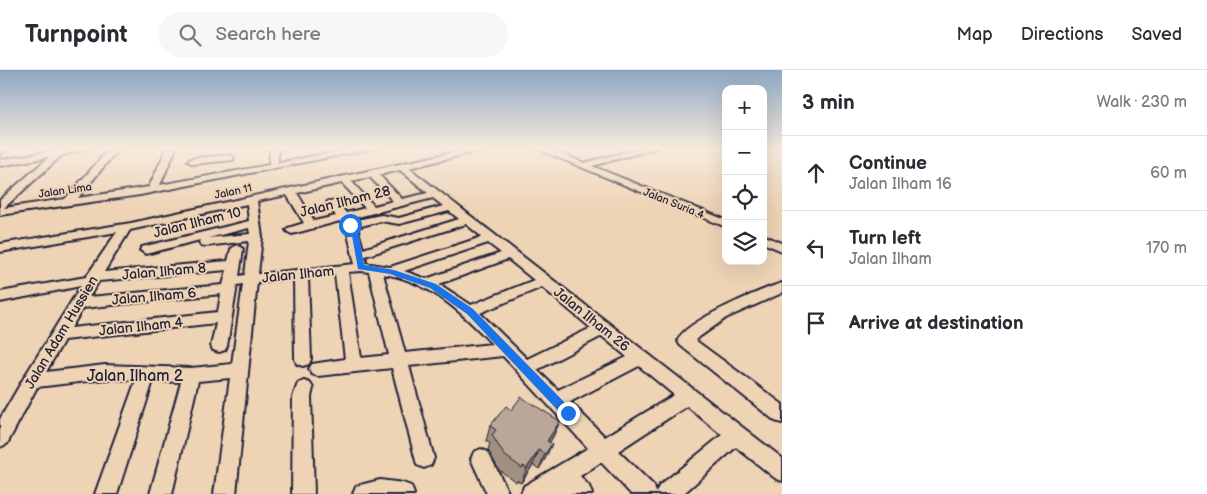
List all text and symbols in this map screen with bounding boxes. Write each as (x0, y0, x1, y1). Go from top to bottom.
search box (158, 12, 508, 57)
text: Turnpoint (25, 20, 128, 49)
icon: search (176, 21, 204, 49)
text: Search here (216, 23, 321, 46)
text: Map (957, 24, 993, 45)
text: Directions (1021, 24, 1103, 45)
text: Saved (1131, 24, 1182, 45)
map controls (722, 85, 767, 265)
button: + (722, 85, 767, 130)
text: 3 min (802, 90, 855, 115)
text: Walk · 230 m (1097, 93, 1187, 112)
button: − (722, 130, 767, 175)
text: Continue (849, 152, 927, 175)
icon: ahead (802, 159, 830, 187)
text: 60 m (1150, 164, 1187, 183)
button: locate (722, 175, 767, 220)
text: Jalan Ilham 16 (849, 175, 952, 194)
street label: Jalan Lima (38, 180, 93, 201)
street label: Jalan 11 (213, 181, 253, 202)
street label: Jalan Ilham 28 (298, 182, 392, 221)
street label: Jalan Suria 4 (641, 185, 706, 222)
street label: Jalan Ilham 10 (152, 203, 243, 242)
route start (339, 214, 362, 237)
button: layers (722, 220, 767, 265)
text: Turn left (849, 227, 921, 250)
icon: left (802, 234, 830, 262)
text: 170 m (1146, 239, 1187, 258)
text: Jalan Ilham (849, 250, 932, 269)
street label: Jalan Ilham 8 (121, 259, 207, 284)
street label: Jalan Ilham (261, 262, 335, 287)
street label: Jalan Adam Hussien (21, 273, 102, 392)
street label: Jalan Ilham 6 (111, 284, 197, 309)
street label: Jalan Ilham 26 (550, 284, 633, 355)
icon: arrive (802, 309, 830, 337)
text: Arrive at destination (849, 312, 1024, 335)
street label: Jalan Ilham 4 (98, 314, 184, 339)
street label: Jalan Ilham 2 (87, 367, 184, 386)
route end (557, 402, 580, 425)

